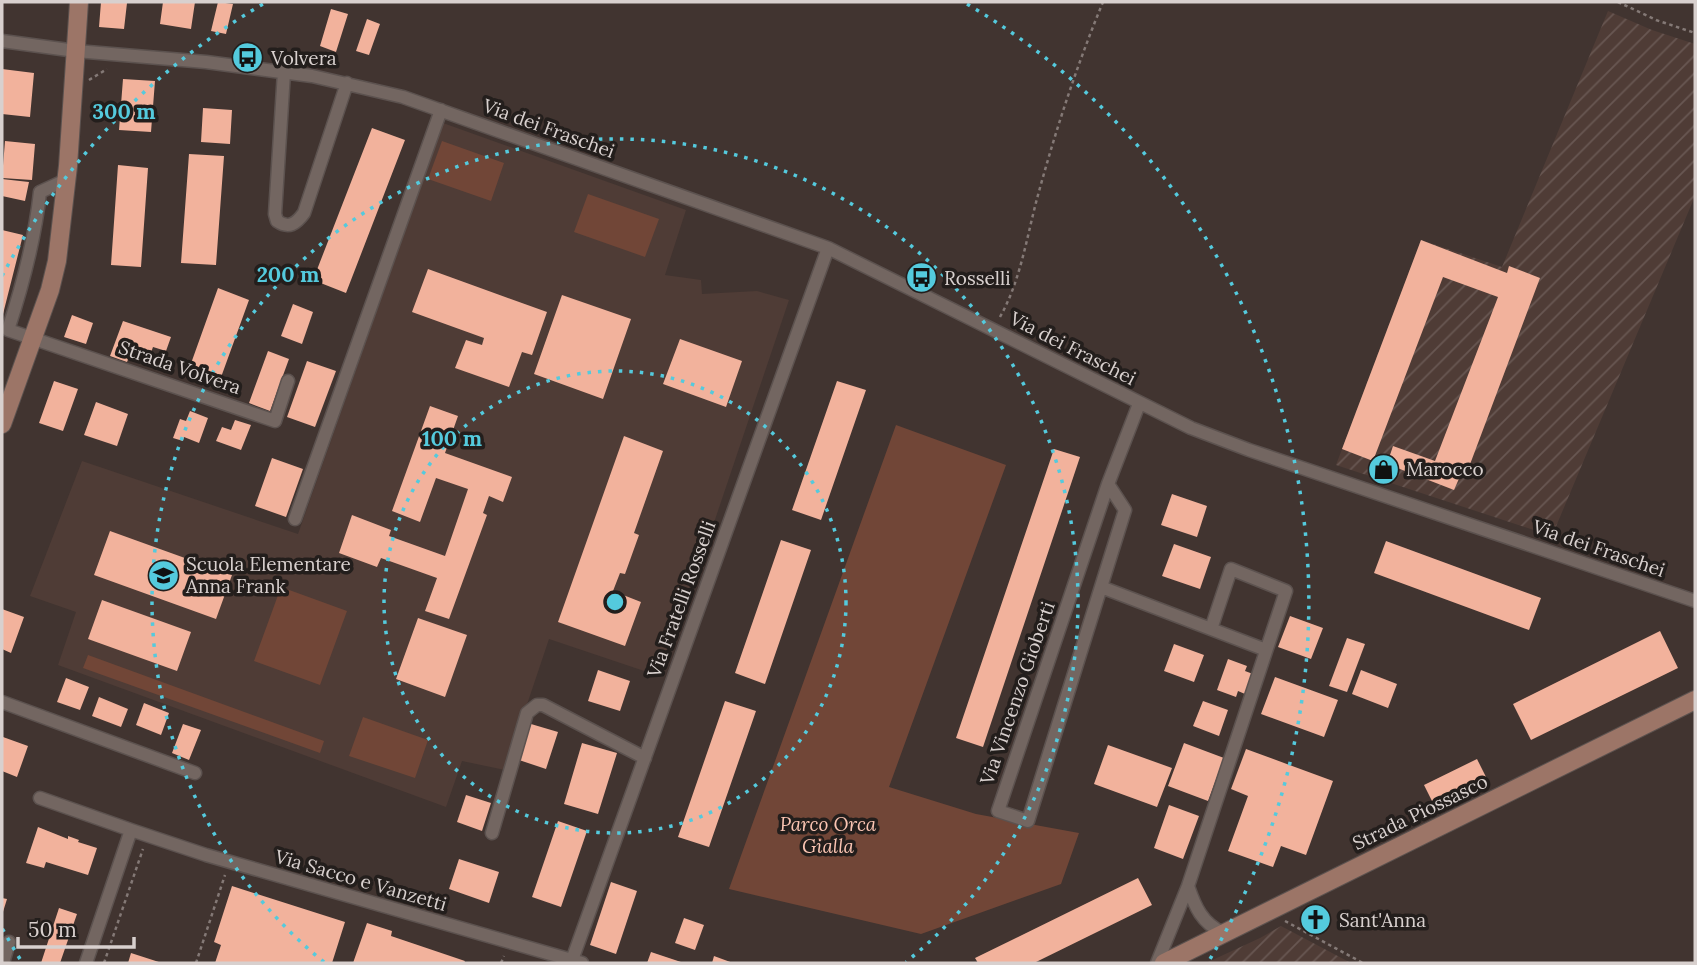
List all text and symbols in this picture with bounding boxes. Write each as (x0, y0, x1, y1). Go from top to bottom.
bus stop icon: Volvera (231, 41, 265, 75)
place label: Volvera (270, 46, 337, 70)
street label: Via dei Fraschei (479, 93, 618, 163)
text: 300 m (92, 98, 156, 125)
text: 200 m (257, 261, 319, 288)
bus stop icon: Rosselli (904, 261, 938, 295)
place label: Rosselli (944, 266, 1010, 290)
street label: Via dei Fraschei (1005, 305, 1140, 390)
street label: Strada Volvera (116, 335, 244, 399)
text: 100 m (422, 425, 482, 452)
shop icon: Marocco (1366, 452, 1400, 486)
place label: Marocco (1406, 457, 1484, 481)
street label: Via dei Fraschei (1529, 514, 1668, 582)
street label: Via Fratelli Rosselli (641, 517, 721, 682)
place label: Scuola Elementare Anna Frank (185, 552, 351, 598)
school or university icon: Scuola Elementare Anna Frank (146, 558, 180, 592)
centre of rings (603, 590, 627, 614)
street label: Via Vincenzo Gioberti (974, 598, 1060, 789)
street label: Strada Piossasco (1348, 769, 1492, 855)
park label: Parco Orca Gialla (780, 812, 877, 858)
street label: Via Sacco e Vanzetti (271, 844, 450, 916)
church icon: Sant'Anna (1299, 903, 1333, 937)
scale bar (18, 906, 133, 950)
place label: Sant'Anna (1339, 908, 1426, 932)
text: 50 m (28, 916, 77, 943)

